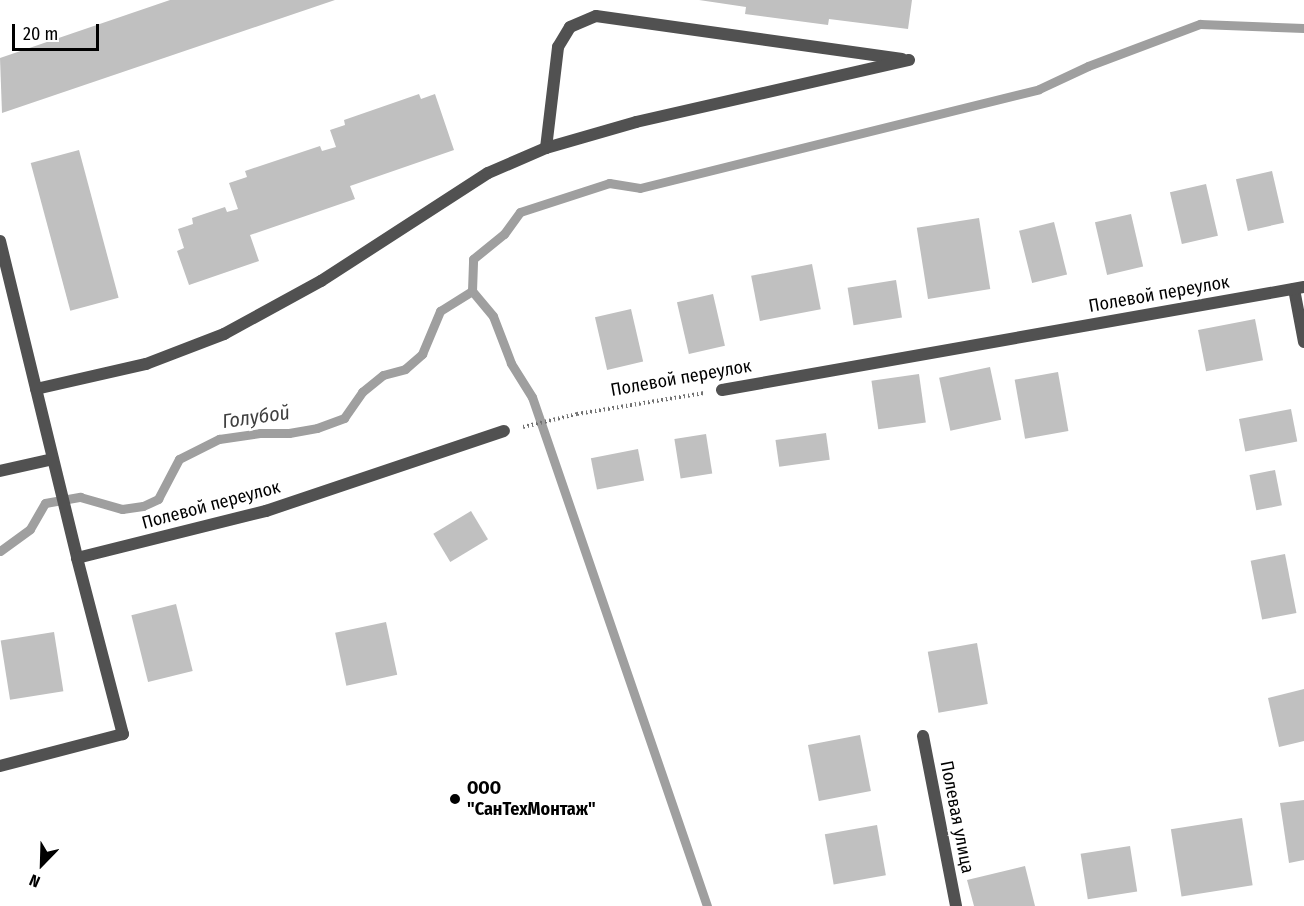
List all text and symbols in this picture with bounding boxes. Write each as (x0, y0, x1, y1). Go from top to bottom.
scale bar (15, 12, 102, 50)
text: 20 m (23, 23, 58, 45)
street label: Полевой переулок (1087, 271, 1231, 317)
street label: Полевой переулок (609, 355, 753, 401)
water label: Голубой (221, 400, 291, 434)
street label: Полевой переулок (139, 476, 283, 534)
street label: Полевая улица (936, 759, 978, 875)
place label: ООО "СанТехМонтаж" (467, 778, 596, 820)
marker: ООО "СанТехМонтаж" (448, 792, 462, 806)
north arrow (12, 834, 72, 894)
text: N (27, 870, 43, 892)

